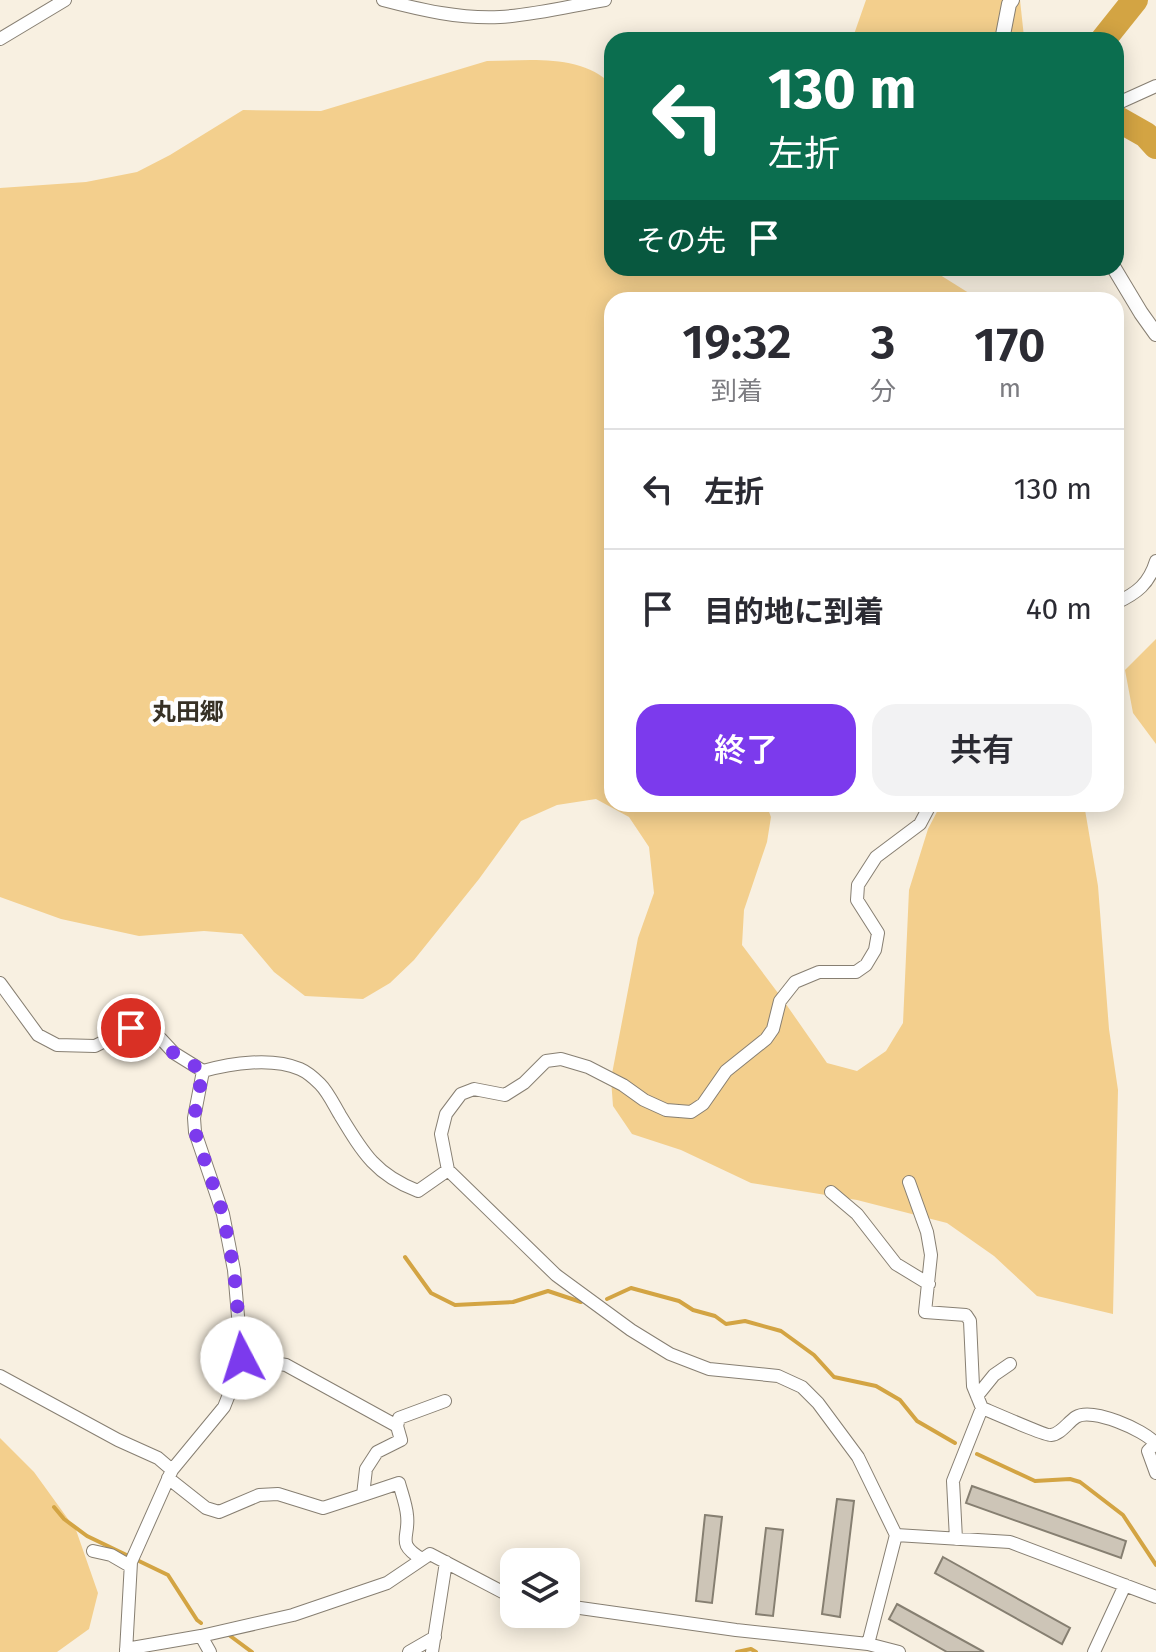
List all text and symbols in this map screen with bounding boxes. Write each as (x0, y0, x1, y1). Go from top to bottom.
text: 130 m (768, 56, 916, 123)
icon: left (636, 64, 740, 168)
text: 左折 (768, 132, 840, 176)
icon: arrive (742, 216, 786, 260)
text: その先 (636, 223, 726, 259)
text: 19:32 (682, 313, 792, 371)
text: 3 (871, 313, 895, 371)
text: 170 (974, 316, 1046, 374)
text: m (999, 373, 1021, 404)
text: 到着 (711, 376, 763, 407)
text: 分 (870, 376, 896, 407)
icon: left (636, 467, 680, 511)
text: 130 m (1014, 471, 1092, 507)
text: 左折 (704, 474, 764, 510)
icon: arrive (636, 587, 680, 631)
text: 40 m (1026, 591, 1092, 627)
text: 目的地に到着 (704, 594, 884, 630)
district label: 丸田郷 (152, 698, 224, 726)
button: 終了 (636, 704, 856, 796)
button: 共有 (872, 704, 1092, 796)
pin (97, 994, 165, 1062)
icon: arrive (109, 1006, 153, 1050)
position arrow (200, 1316, 284, 1400)
map controls (500, 1548, 580, 1628)
button: layers (500, 1548, 580, 1628)

